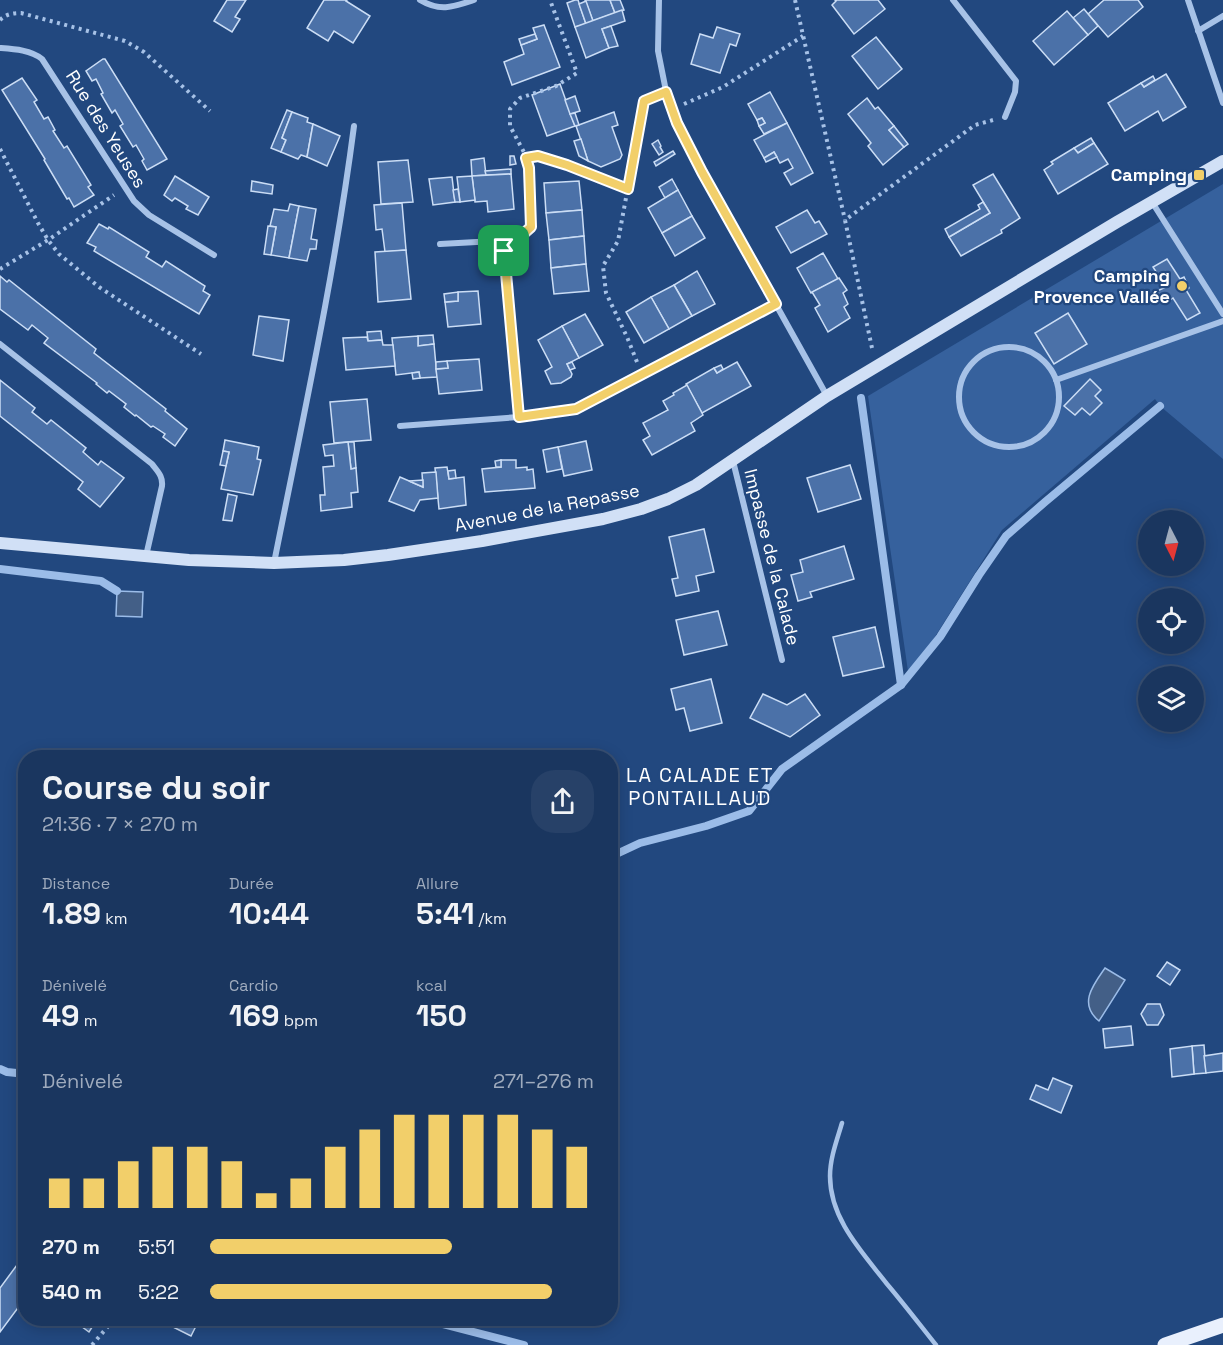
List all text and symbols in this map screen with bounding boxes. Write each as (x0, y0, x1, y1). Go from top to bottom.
street label: Rue des Yeuses (61, 66, 152, 192)
place label: Camping (1111, 163, 1187, 186)
marker: Camping (1192, 168, 1206, 182)
pin (478, 225, 529, 276)
icon: arrive (487, 234, 520, 267)
place label: Camping Provence Vallée (1034, 264, 1170, 308)
marker: Camping Provence Vallée (1175, 279, 1189, 293)
street label: Impasse de la Calade (739, 466, 806, 647)
street label: Avenue de la Repasse (452, 478, 641, 537)
north arrow (1138, 510, 1204, 576)
map controls (1138, 510, 1204, 732)
button: locate (1138, 588, 1204, 654)
button: layers (1138, 666, 1204, 732)
district label: LA CALADE ET PONTAILLAUD (626, 762, 774, 811)
text: Course du soir (42, 767, 270, 809)
button: share (531, 770, 594, 833)
text: 21:36 · 7 × 270 m (42, 811, 198, 837)
text: Distance (42, 873, 110, 894)
text: Durée (229, 873, 274, 894)
text: Allure (416, 873, 459, 894)
text: 1.89 (42, 894, 101, 933)
text: 10:44 (229, 894, 309, 933)
text: 5:41 (416, 894, 474, 933)
text: km (101, 908, 128, 929)
text: /km (474, 908, 507, 929)
text: Dénivelé (42, 975, 107, 996)
text: Cardio (229, 975, 278, 996)
text: kcal (416, 975, 447, 996)
text: 49 (42, 996, 80, 1035)
text: 169 (229, 996, 280, 1035)
text: 150 (416, 996, 467, 1035)
text: m (80, 1010, 98, 1031)
text: bpm (280, 1010, 318, 1031)
text: Dénivelé (42, 1068, 123, 1094)
text: 271–276 m (493, 1068, 594, 1094)
text: 270 m (42, 1234, 100, 1260)
text: 5:51 (138, 1234, 175, 1260)
text: 540 m (42, 1279, 102, 1305)
text: 5:22 (138, 1279, 179, 1305)

